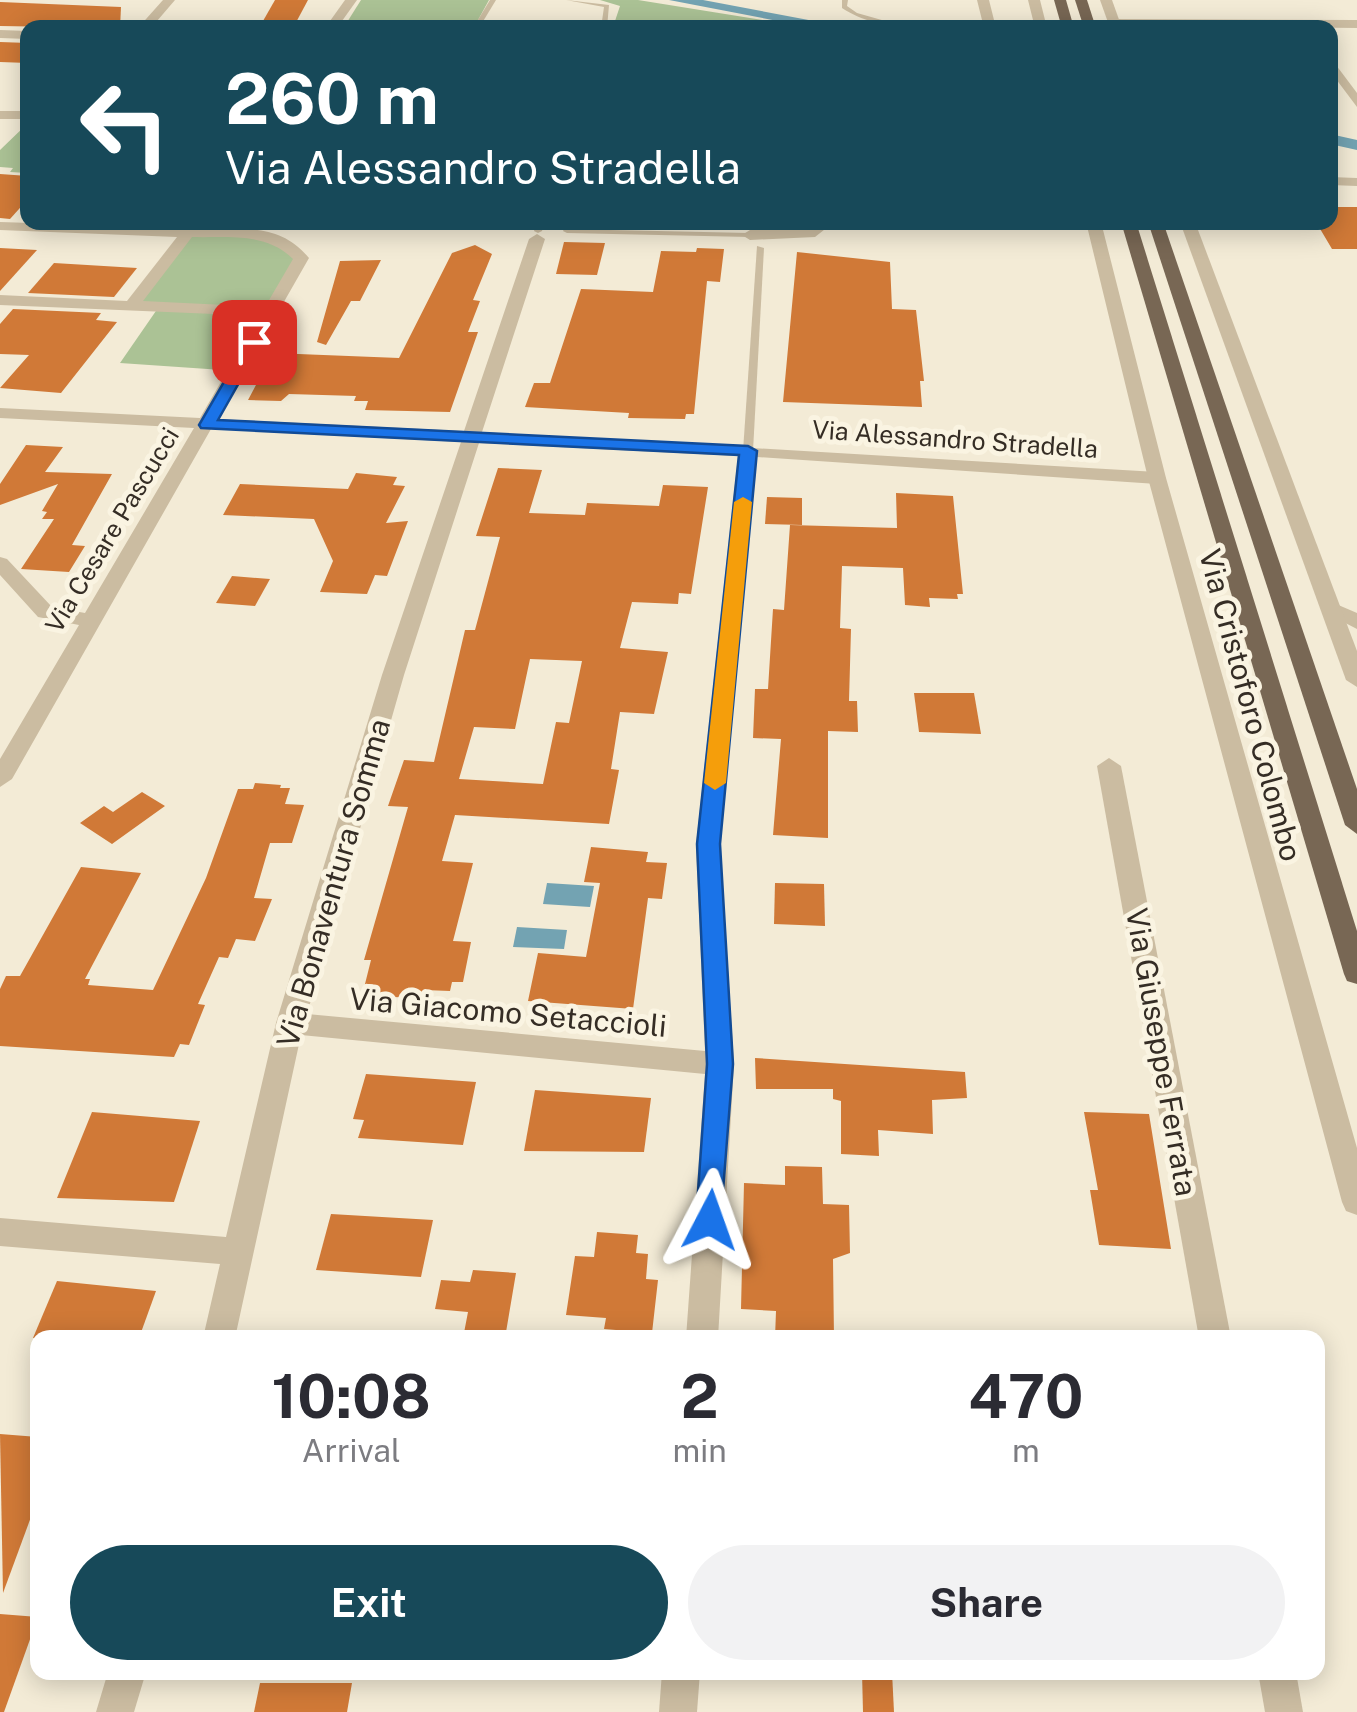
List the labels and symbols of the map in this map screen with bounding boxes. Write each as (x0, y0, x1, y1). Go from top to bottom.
pin (212, 300, 297, 385)
street label: Via Alessandro Stradella (811, 414, 1099, 464)
street label: Via Cesare Pascucci (39, 422, 185, 638)
street label: Via Cristoforo Colombo (1192, 545, 1310, 865)
street label: Via Bonaventura Somma (269, 715, 397, 1051)
street label: Via Giuseppe Ferrata (1119, 905, 1205, 1199)
street label: Via Giacomo Setaccioli (348, 980, 668, 1044)
position arrow (658, 1168, 762, 1272)

